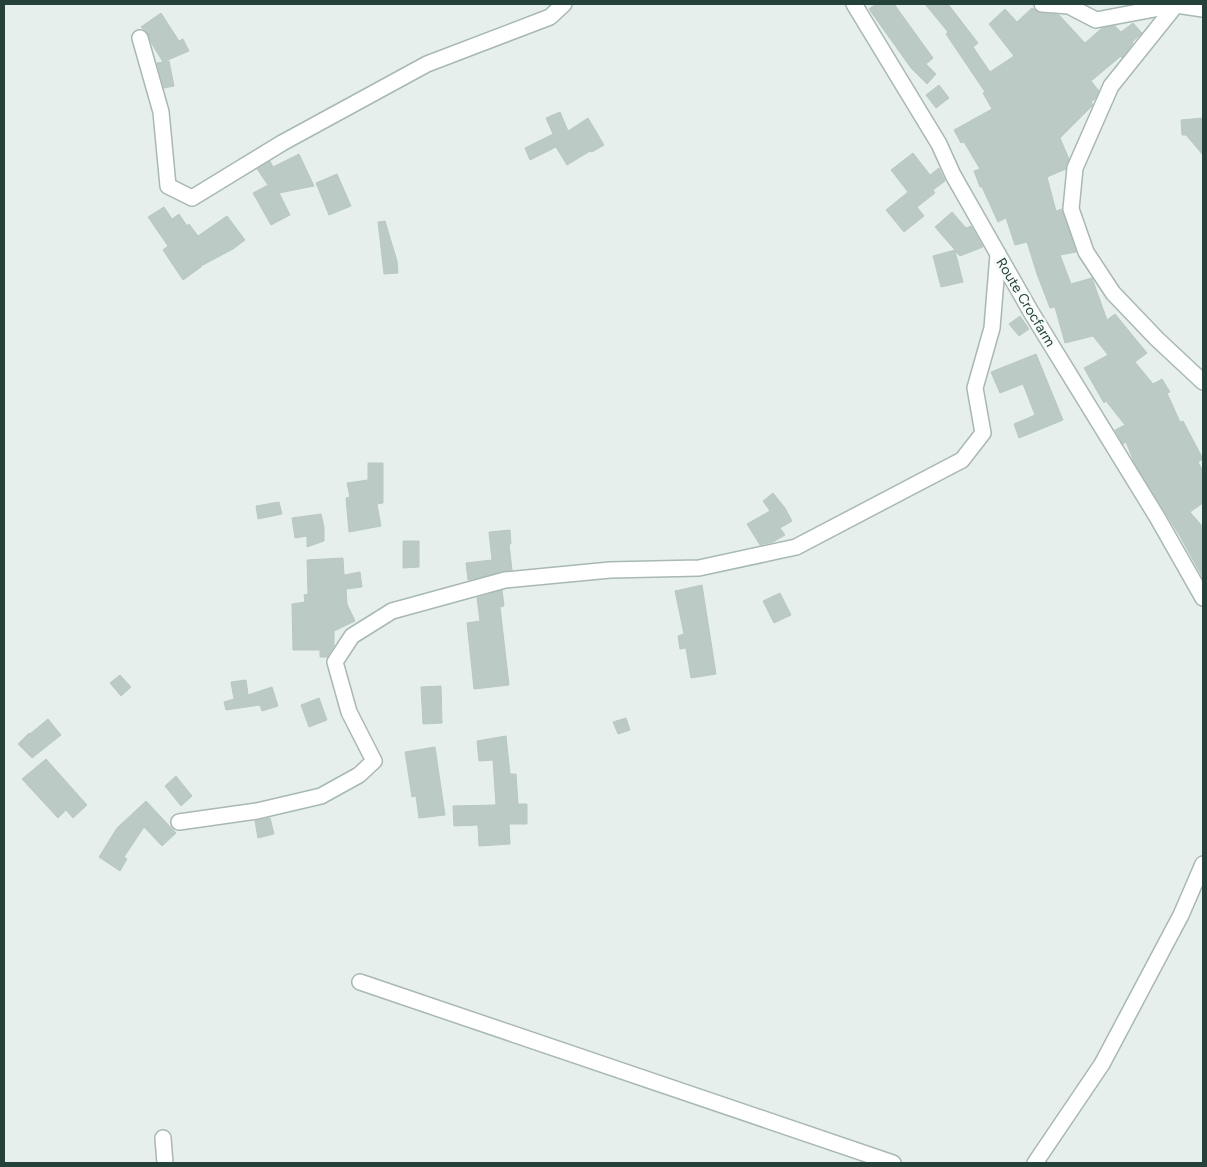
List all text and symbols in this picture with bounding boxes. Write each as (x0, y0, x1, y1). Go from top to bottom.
street label: Route Crocfarm (992, 255, 1059, 350)

